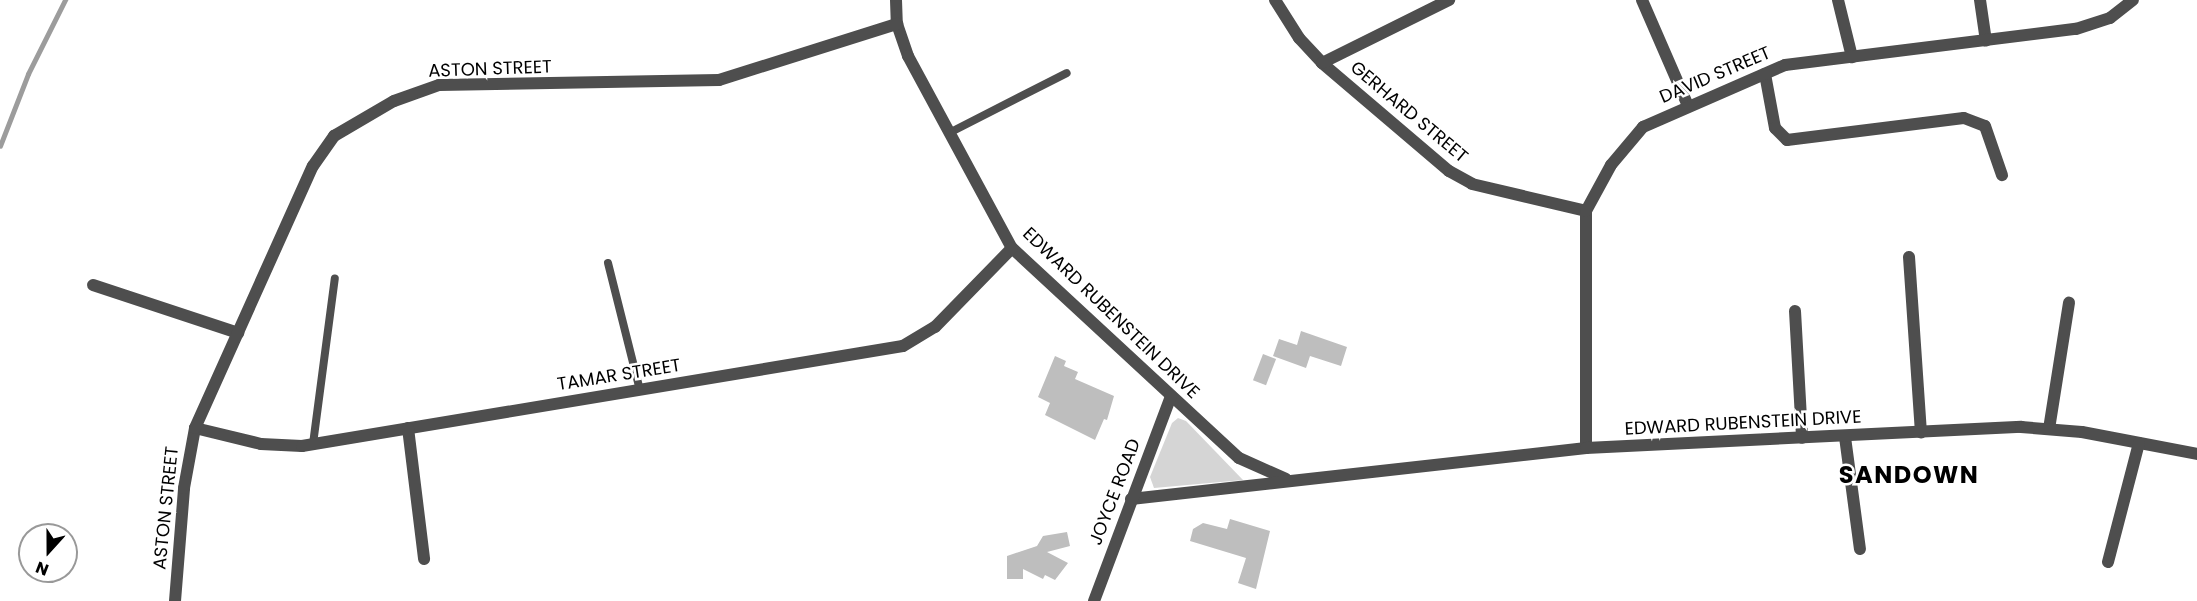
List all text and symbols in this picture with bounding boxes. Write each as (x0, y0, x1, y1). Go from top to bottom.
street label: DAVID STREET (1656, 42, 1774, 108)
street label: ASTON STREET (428, 56, 552, 82)
street label: GERHARD STREET (1346, 57, 1472, 167)
street label: EDWARD RUBENSTEIN DRIVE (1018, 223, 1204, 403)
street label: TAMAR STREET (556, 355, 682, 395)
street label: EDWARD RUBENSTEIN DRIVE (1624, 406, 1862, 440)
street label: JOYCE ROAD (1085, 436, 1145, 548)
street label: ASTON STREET (149, 445, 183, 571)
district label: SANDOWN (1839, 461, 1979, 489)
north arrow (18, 523, 78, 583)
text: N (32, 556, 52, 581)

